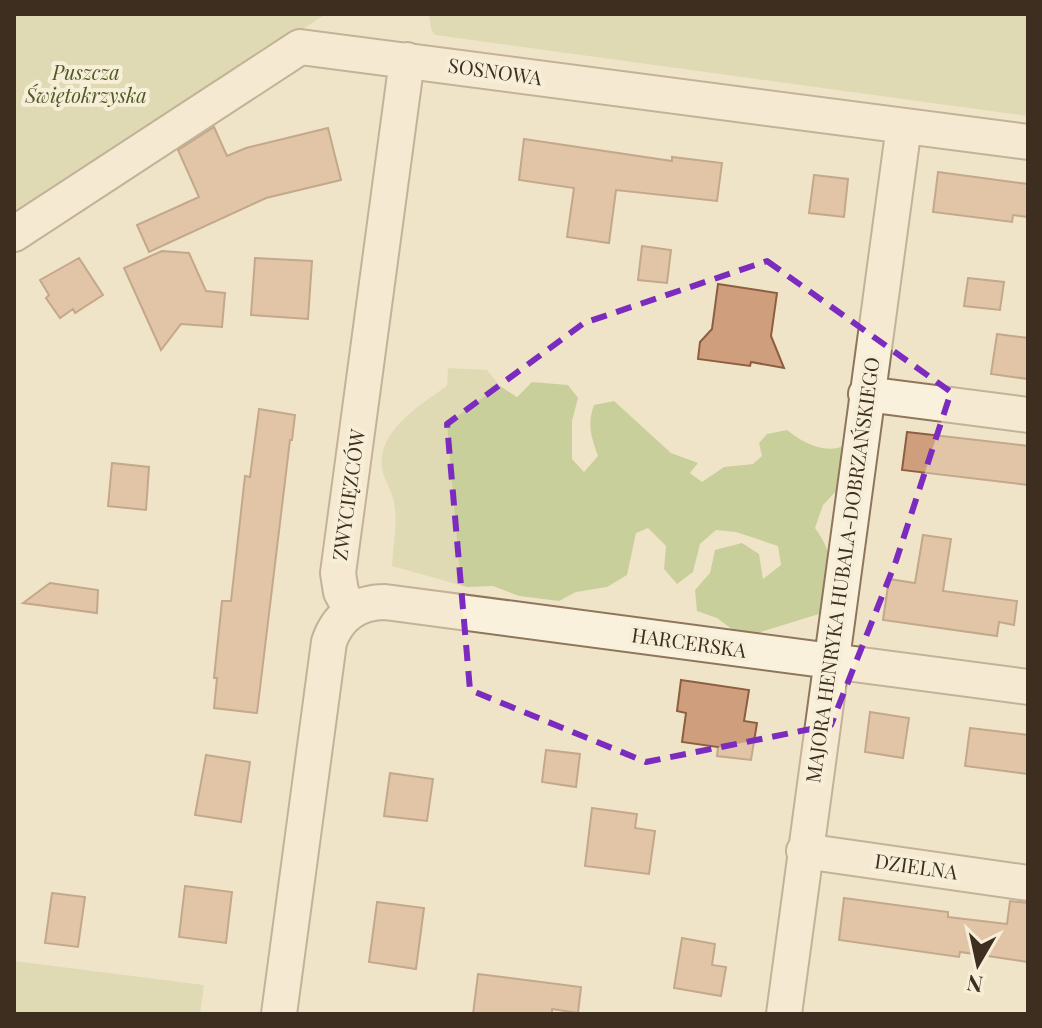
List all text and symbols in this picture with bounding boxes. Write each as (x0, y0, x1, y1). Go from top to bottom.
street label: SOSNOWA (447, 51, 544, 91)
park label: Puszcza Świętokrzyska (24, 58, 147, 108)
street label: MAJORA HENRYKA HUBALA-DOBRZAŃSKIEGO (798, 355, 885, 784)
street label: ZWYCIĘZCÓW (325, 426, 370, 562)
street label: HARCERSKA (630, 620, 749, 663)
street label: DZIELNA (873, 846, 960, 885)
north arrow (938, 924, 1018, 1004)
text: N (964, 969, 985, 1001)

